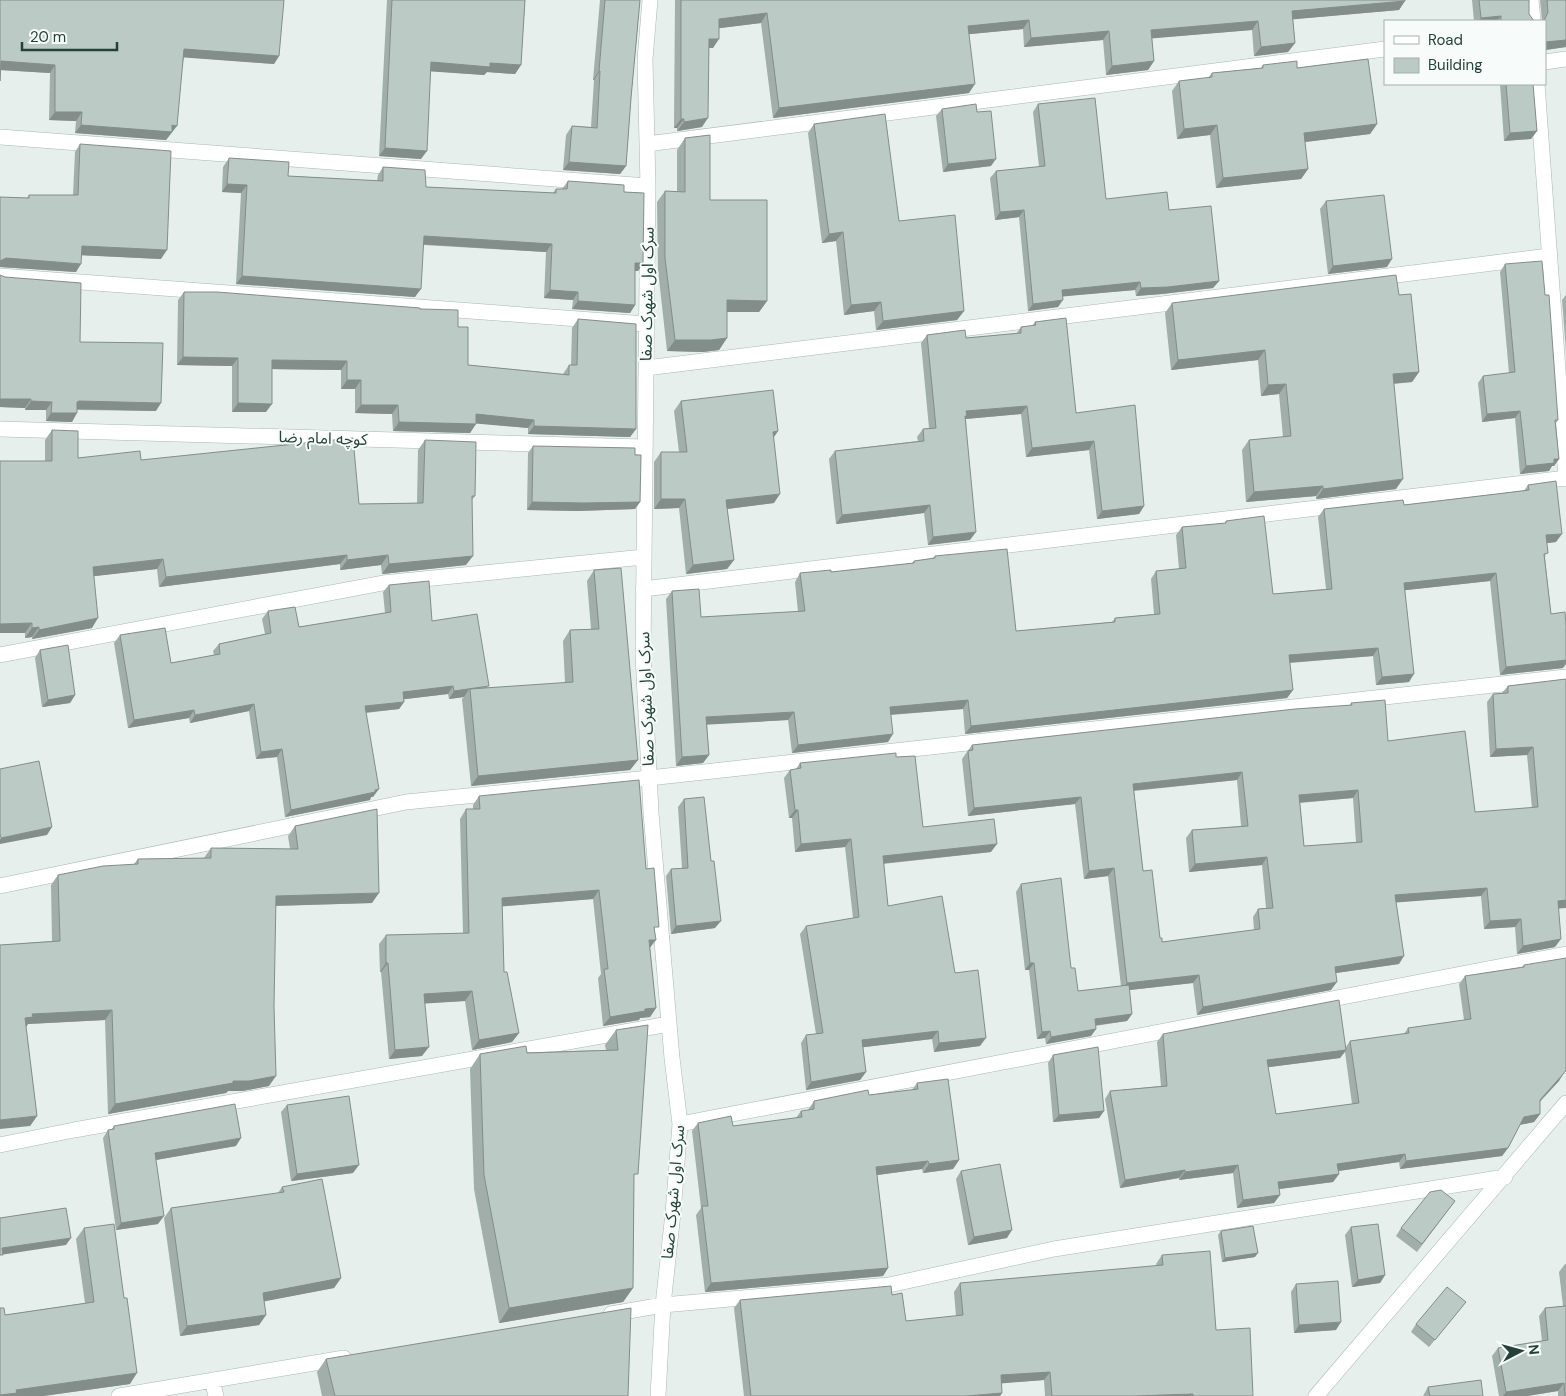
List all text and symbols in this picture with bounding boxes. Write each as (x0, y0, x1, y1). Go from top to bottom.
scale bar (22, 20, 118, 52)
legend (1384, 20, 1546, 85)
text: 20 m (30, 27, 66, 47)
text: Road (1428, 30, 1463, 50)
text: Building (1428, 55, 1483, 75)
street label: سرک اول شهرک صفا (635, 227, 659, 361)
street label: کوچه امام رضا (278, 426, 368, 452)
street label: سرک اول شهرک صفا (633, 631, 659, 767)
street label: سرک اول شهرک صفا (657, 1124, 689, 1260)
north arrow (1496, 1326, 1546, 1376)
text: N (1524, 1344, 1543, 1356)

